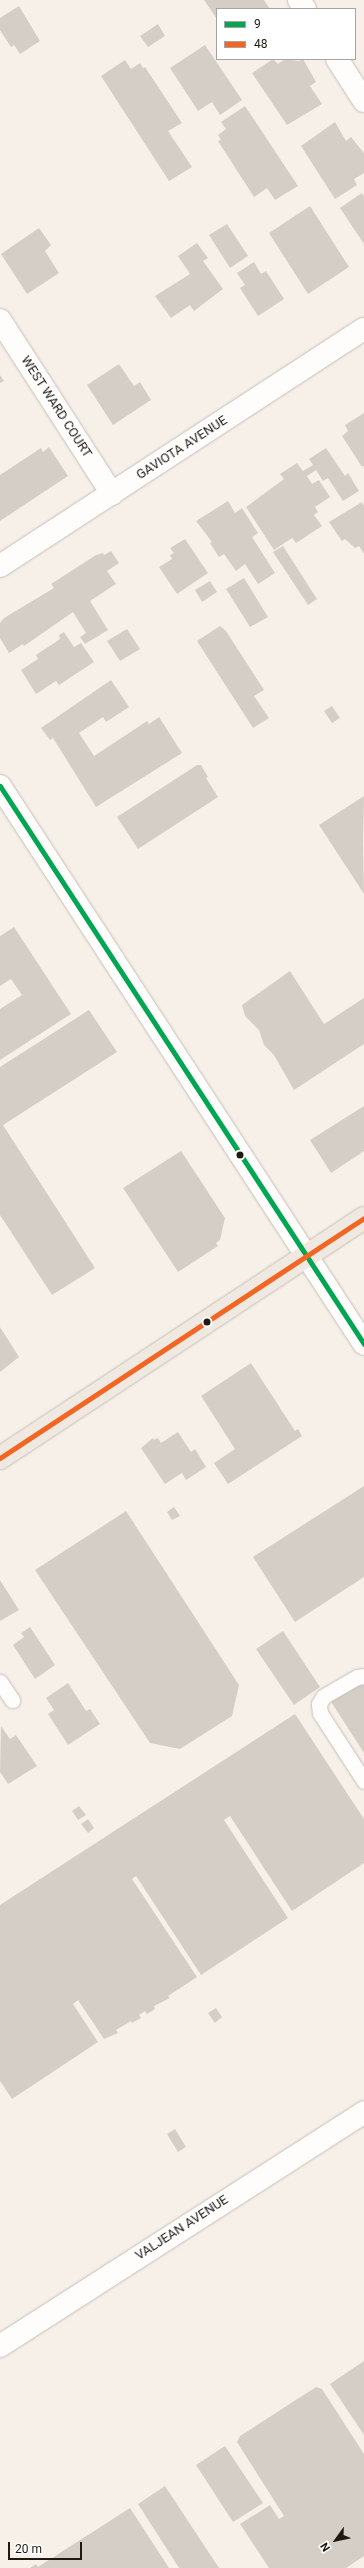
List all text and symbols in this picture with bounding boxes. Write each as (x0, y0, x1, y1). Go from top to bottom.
legend (216, 8, 356, 60)
text: 9 (254, 17, 261, 31)
text: 48 (254, 37, 268, 51)
street label: WEST WARD COURT (17, 353, 95, 461)
street label: GAVIOTA AVENUE (134, 413, 230, 483)
unlabelled marker (235, 1150, 245, 1160)
unlabelled marker (202, 1317, 212, 1327)
street label: VALJEAN AVENUE (133, 2192, 231, 2264)
north arrow (316, 2520, 356, 2560)
scale bar (10, 2534, 84, 2560)
text: N (318, 2540, 333, 2554)
text: 20 m (15, 2542, 42, 2556)

